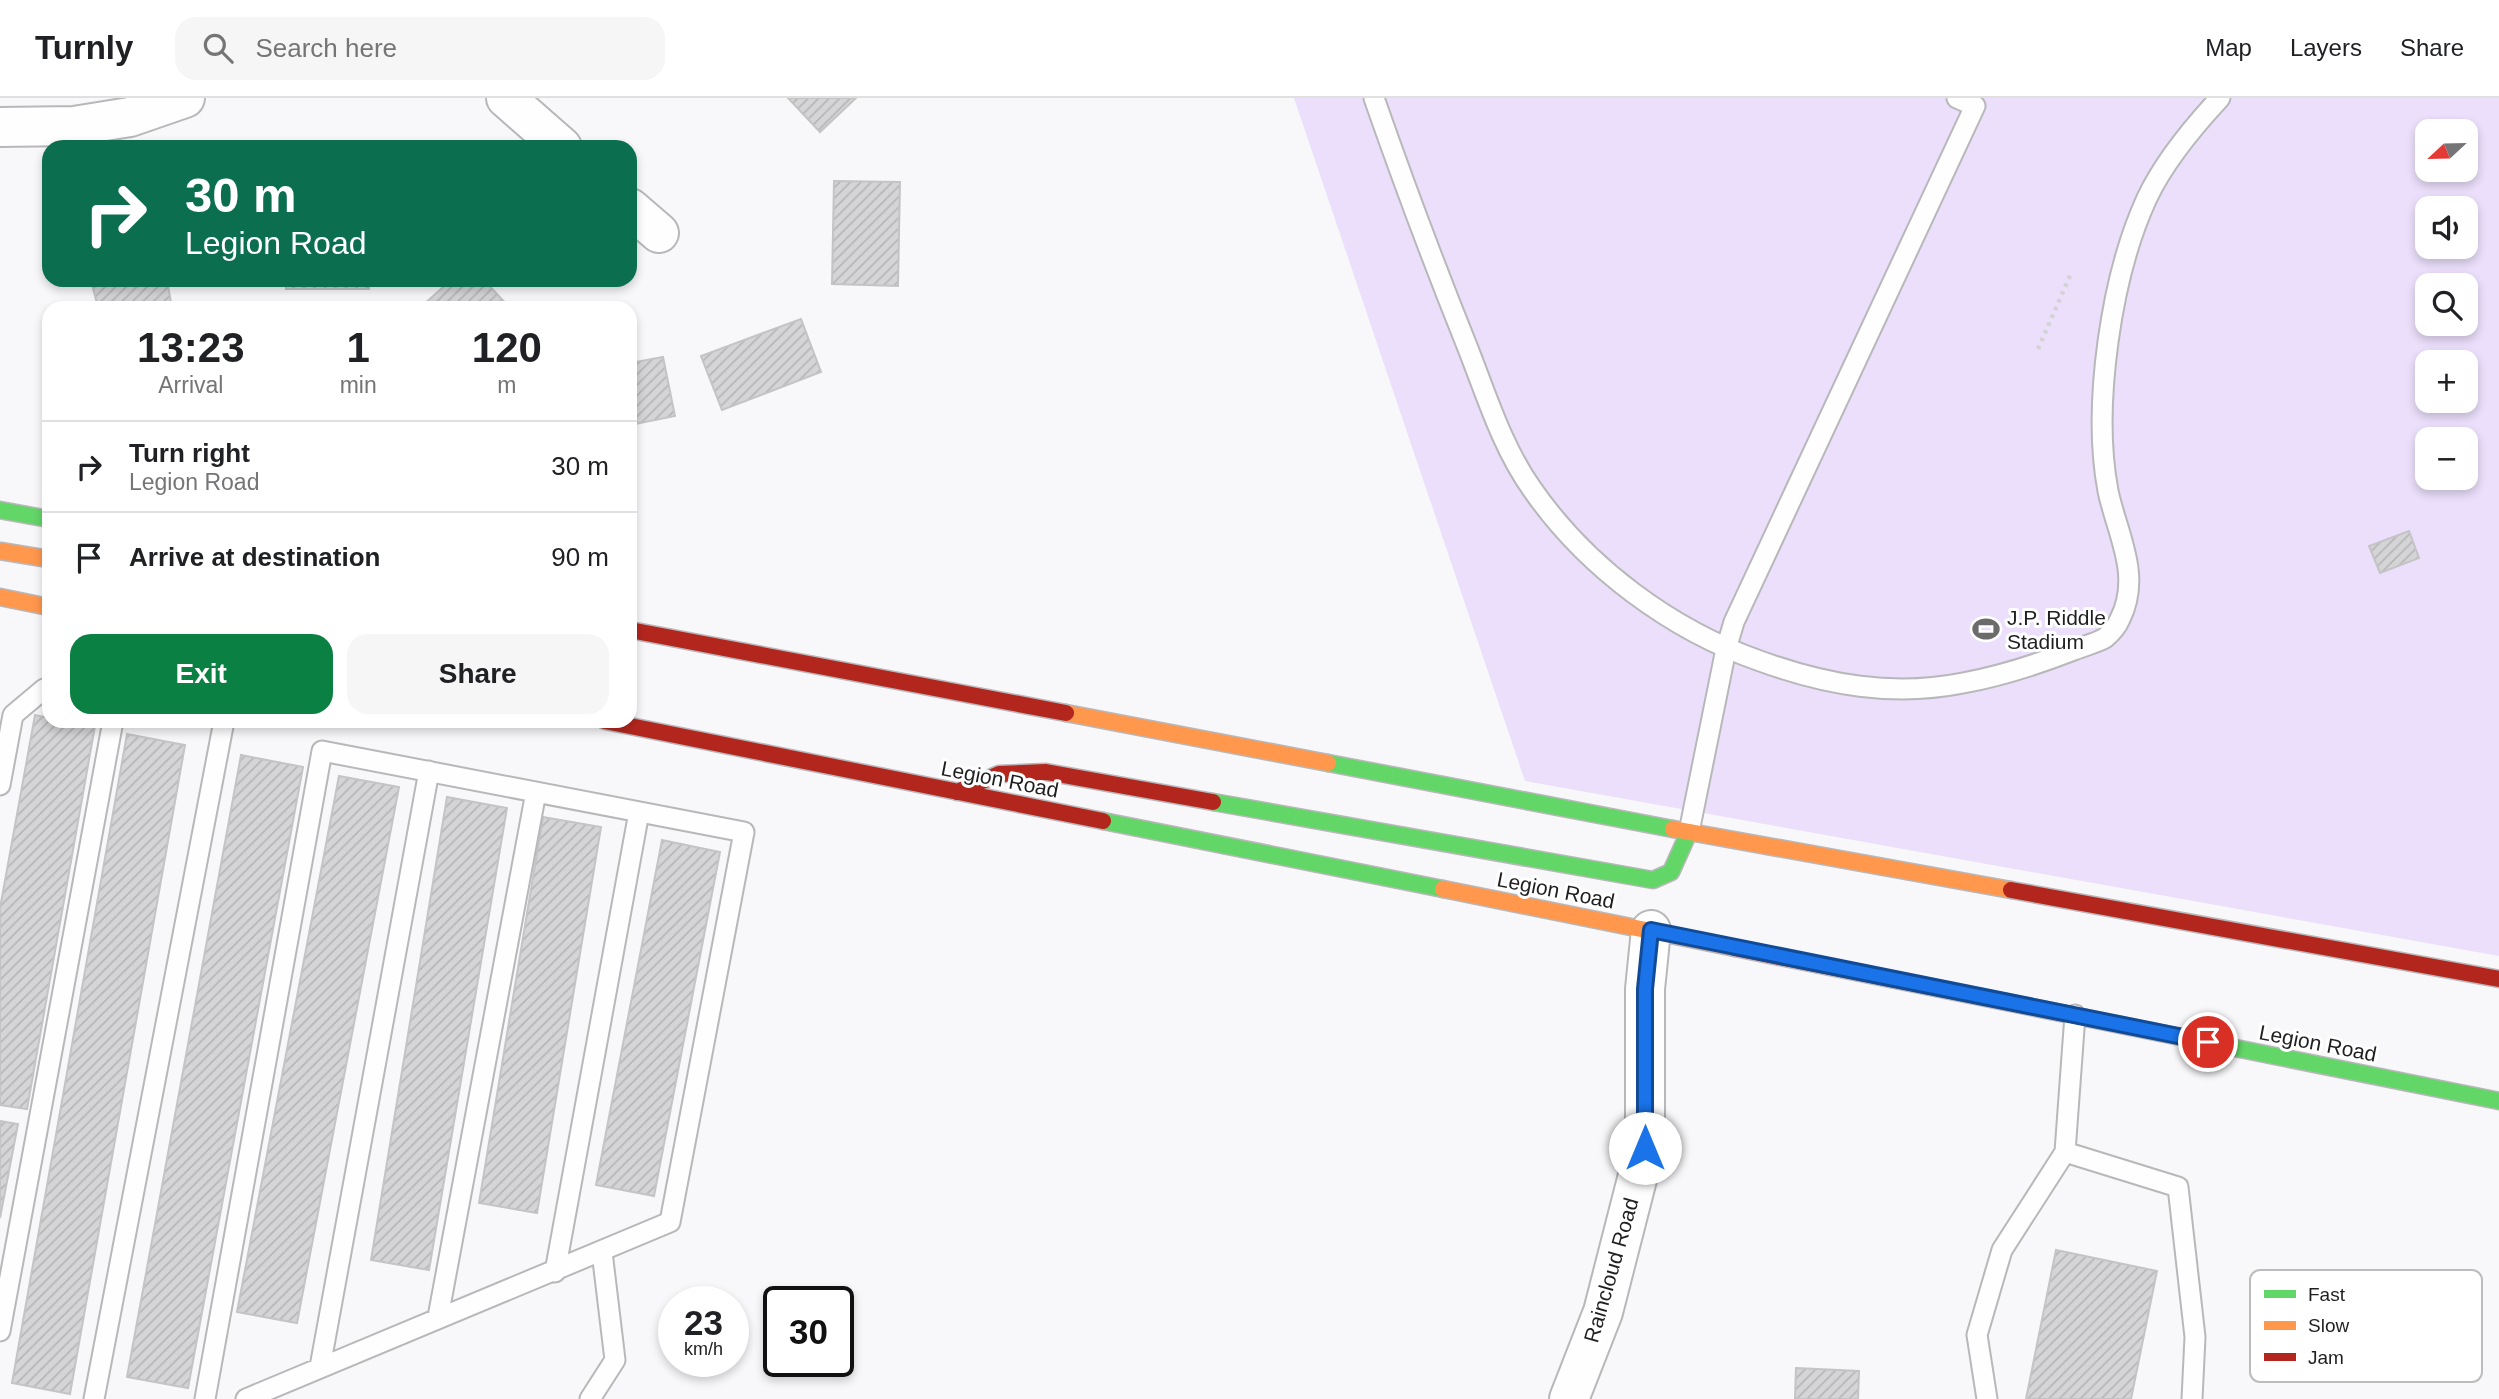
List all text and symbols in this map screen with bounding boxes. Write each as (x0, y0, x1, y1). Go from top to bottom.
search box (175, 17, 665, 80)
text: Turnly (35, 29, 133, 66)
icon: search (199, 29, 237, 67)
text: Search here (255, 33, 397, 63)
text: Map (2205, 34, 2252, 61)
text: Layers (2290, 34, 2362, 61)
text: Share (2400, 34, 2464, 61)
north arrow (2415, 119, 2478, 182)
map controls (2415, 119, 2478, 490)
icon: right (70, 168, 161, 259)
text: 30 m (185, 168, 297, 222)
button: sound (2415, 196, 2478, 259)
text: Legion Road (185, 225, 366, 261)
button: search (2415, 273, 2478, 336)
text: 13:23 (137, 324, 245, 371)
text: 1 (346, 324, 370, 371)
text: 120 (472, 324, 542, 371)
button: + (2415, 350, 2478, 413)
text: Arrival (158, 372, 223, 398)
text: min (340, 372, 377, 398)
text: m (497, 372, 516, 398)
button: − (2415, 427, 2478, 490)
text: Turn right (129, 438, 250, 468)
icon: right (70, 448, 108, 486)
text: 30 m (551, 451, 609, 481)
text: Legion Road (129, 469, 259, 495)
icon: arrive (70, 539, 108, 577)
text: Arrive at destination (129, 542, 380, 572)
text: 90 m (551, 542, 609, 572)
place label: J.P. Riddle Stadium (2007, 606, 2106, 653)
sports icon: J.P. Riddle Stadium (1971, 614, 2001, 644)
button: Exit (70, 634, 333, 714)
button: Share (347, 634, 609, 714)
street label: Legion Road (939, 756, 1061, 802)
street label: Legion Road (1495, 867, 1617, 913)
pin (2178, 1012, 2238, 1072)
street label: Legion Road (2257, 1020, 2379, 1066)
icon: arrive (2189, 1023, 2227, 1061)
position arrow (1608, 1111, 1682, 1185)
street label: Raincloud Road (1579, 1195, 1643, 1345)
legend (2250, 1270, 2482, 1382)
text: Fast (2308, 1284, 2346, 1305)
speed limit sign: 30 (763, 1286, 854, 1377)
text: 23 (684, 1303, 723, 1342)
text: Slow (2308, 1315, 2349, 1336)
text: km/h (684, 1339, 723, 1359)
text: Jam (2308, 1347, 2344, 1368)

